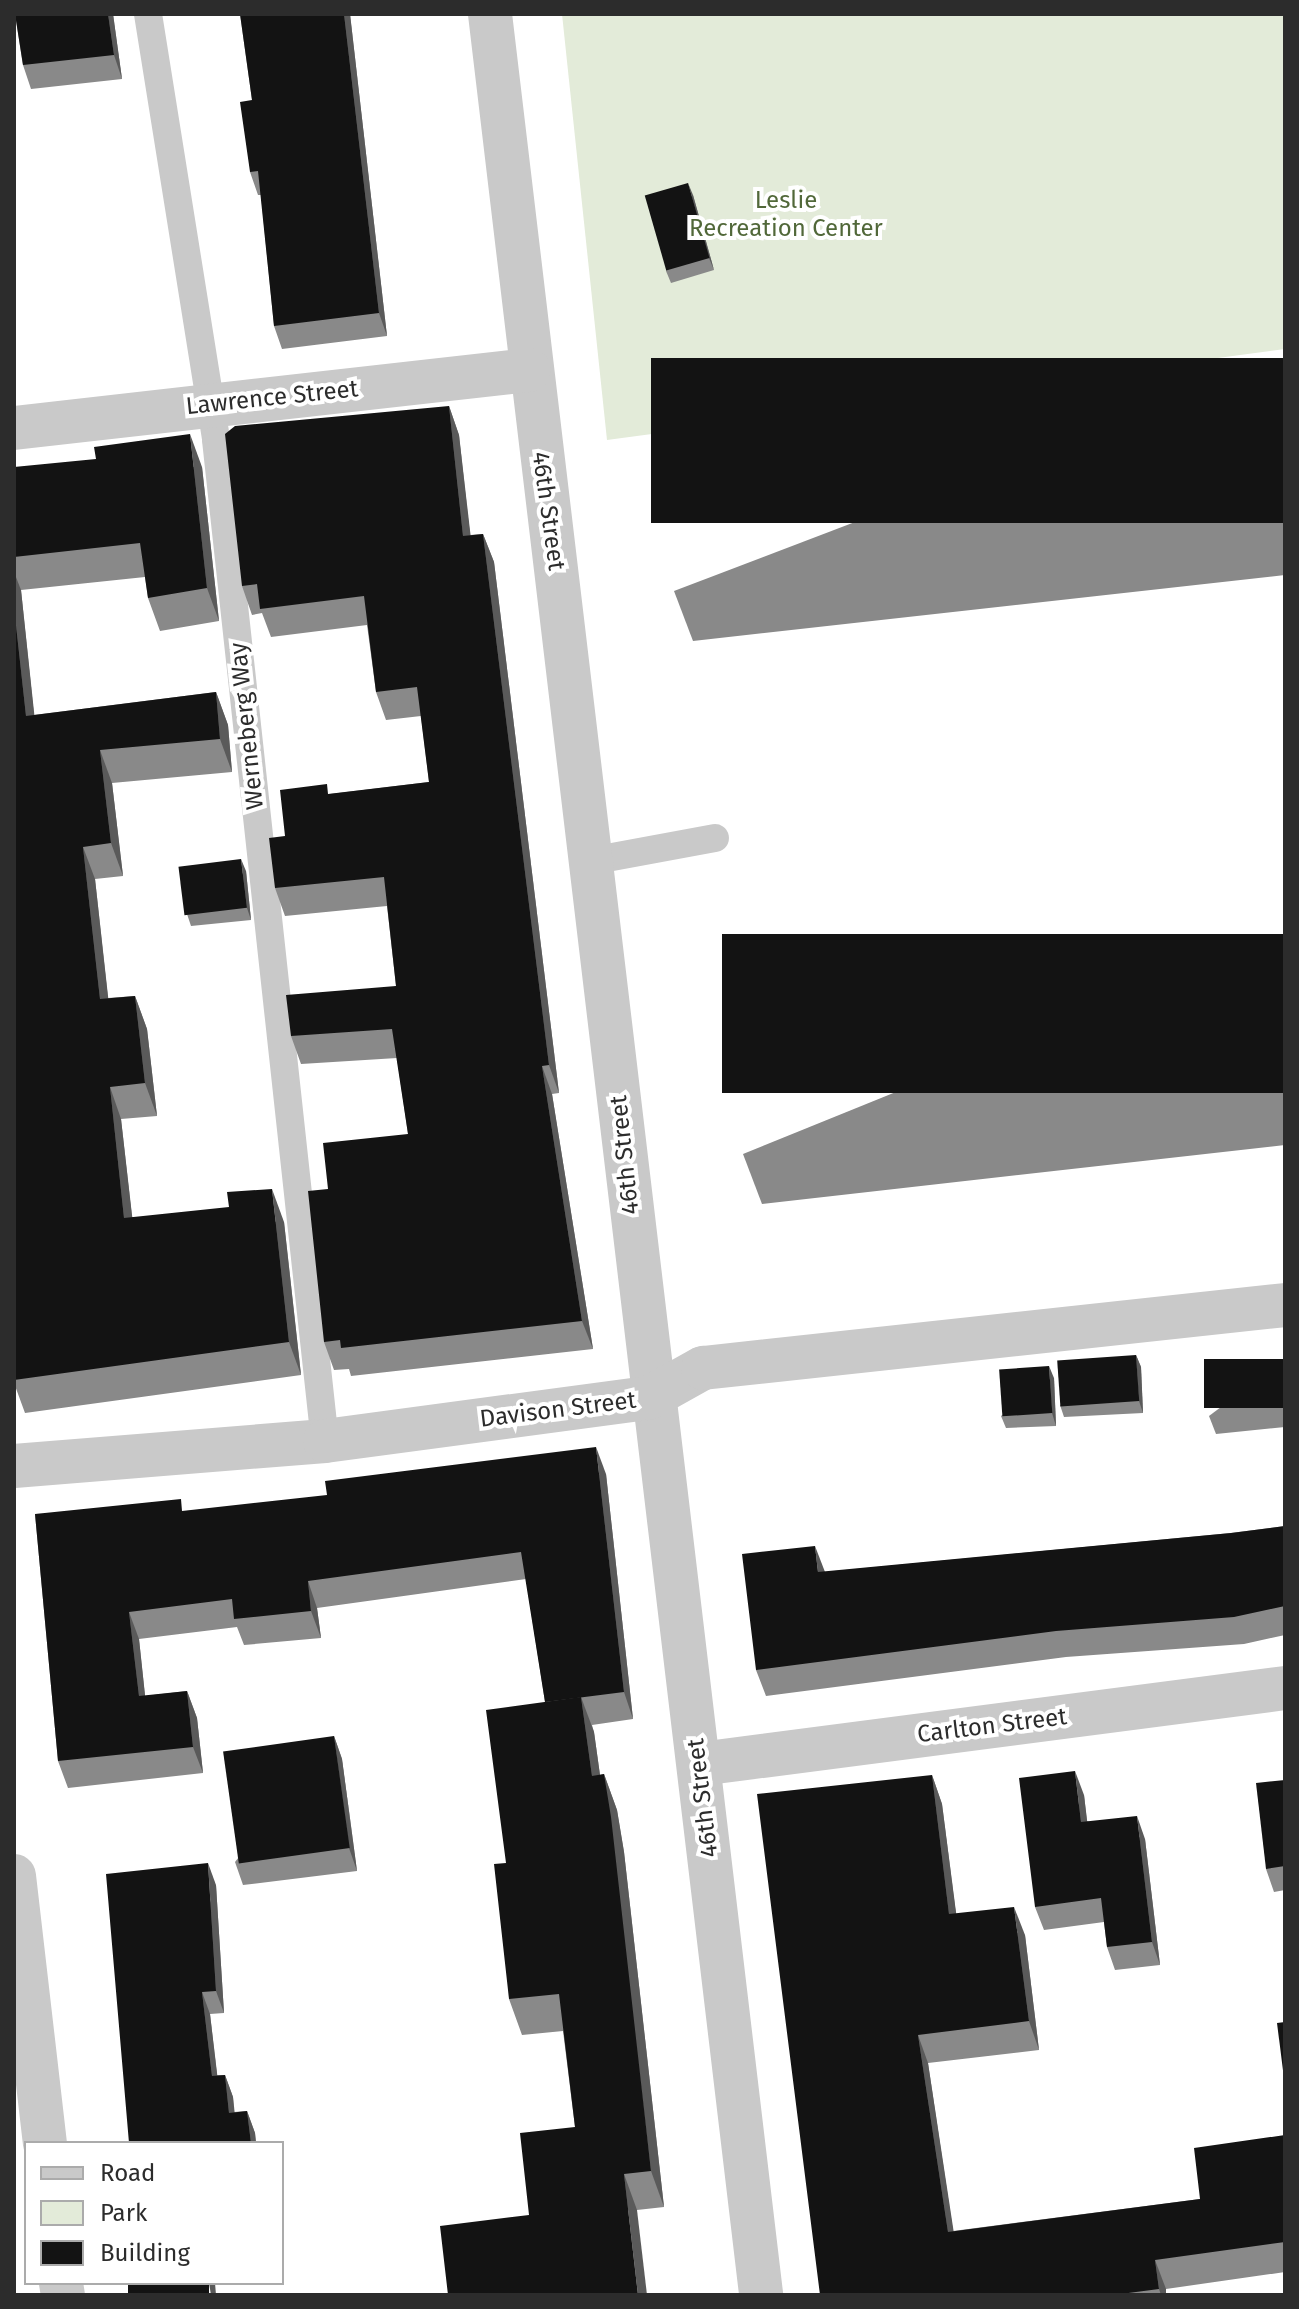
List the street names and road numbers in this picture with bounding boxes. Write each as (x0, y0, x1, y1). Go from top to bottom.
street label: Lawrence Street (184, 375, 360, 421)
street label: 46th Street (525, 450, 571, 572)
street label: Werneberg Way (224, 641, 270, 811)
street label: 46th Street (604, 1094, 646, 1216)
street label: Davison Street (478, 1386, 638, 1434)
street label: Carlton Street (916, 1703, 1068, 1749)
street label: 46th Street (681, 1737, 725, 1859)

